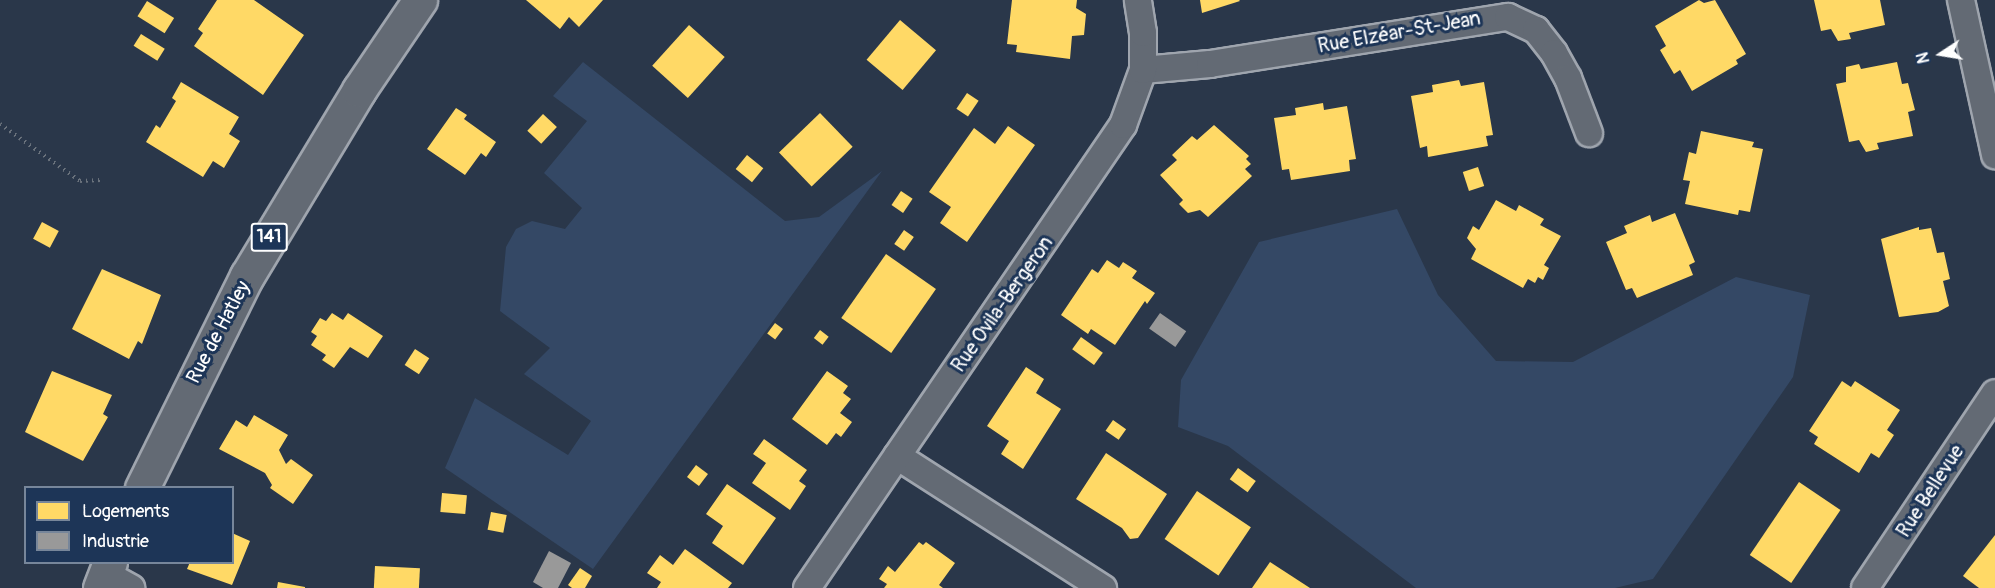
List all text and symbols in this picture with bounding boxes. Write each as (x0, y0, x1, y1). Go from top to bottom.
street label: Rue Elzéar-St-Jean (1316, 6, 1482, 58)
north arrow (1911, 24, 1971, 84)
text: N (1912, 50, 1934, 65)
road number: 141 (250, 222, 288, 252)
street label: Rue Ovila-Bergeron (946, 231, 1058, 377)
street label: Rue de Hatley (181, 277, 255, 387)
street label: Rue Bellevue (1891, 440, 1969, 542)
legend (24, 486, 234, 564)
text: Logements (82, 500, 169, 523)
text: Industrie (82, 530, 149, 553)

